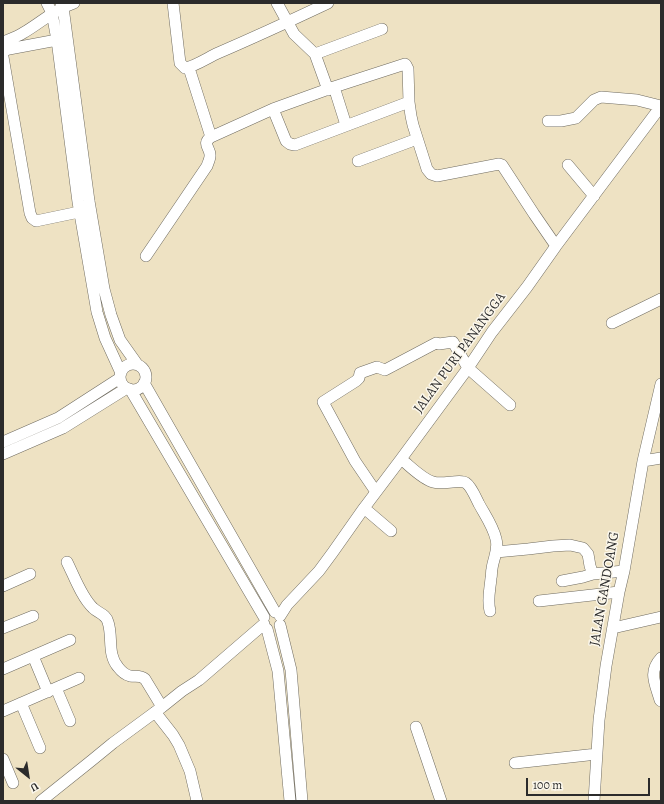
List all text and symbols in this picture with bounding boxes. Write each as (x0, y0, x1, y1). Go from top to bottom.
street label: JALAN PURI PANANGGA (411, 289, 509, 417)
street label: JALAN GANDOANG (587, 531, 623, 647)
north arrow (8, 756, 48, 796)
scale bar (528, 770, 652, 796)
text: 100 m (533, 777, 562, 793)
text: U (27, 779, 41, 795)

